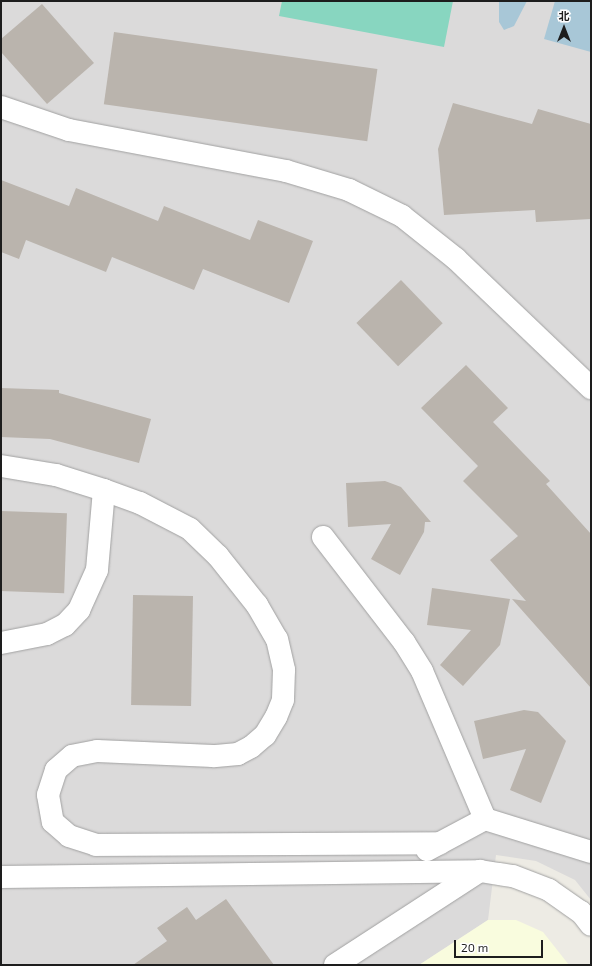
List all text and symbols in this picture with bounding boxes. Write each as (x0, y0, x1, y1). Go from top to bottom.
north arrow (544, 8, 584, 48)
text: 北 (559, 9, 570, 22)
scale bar (456, 932, 545, 958)
text: 20 m (461, 940, 488, 954)

